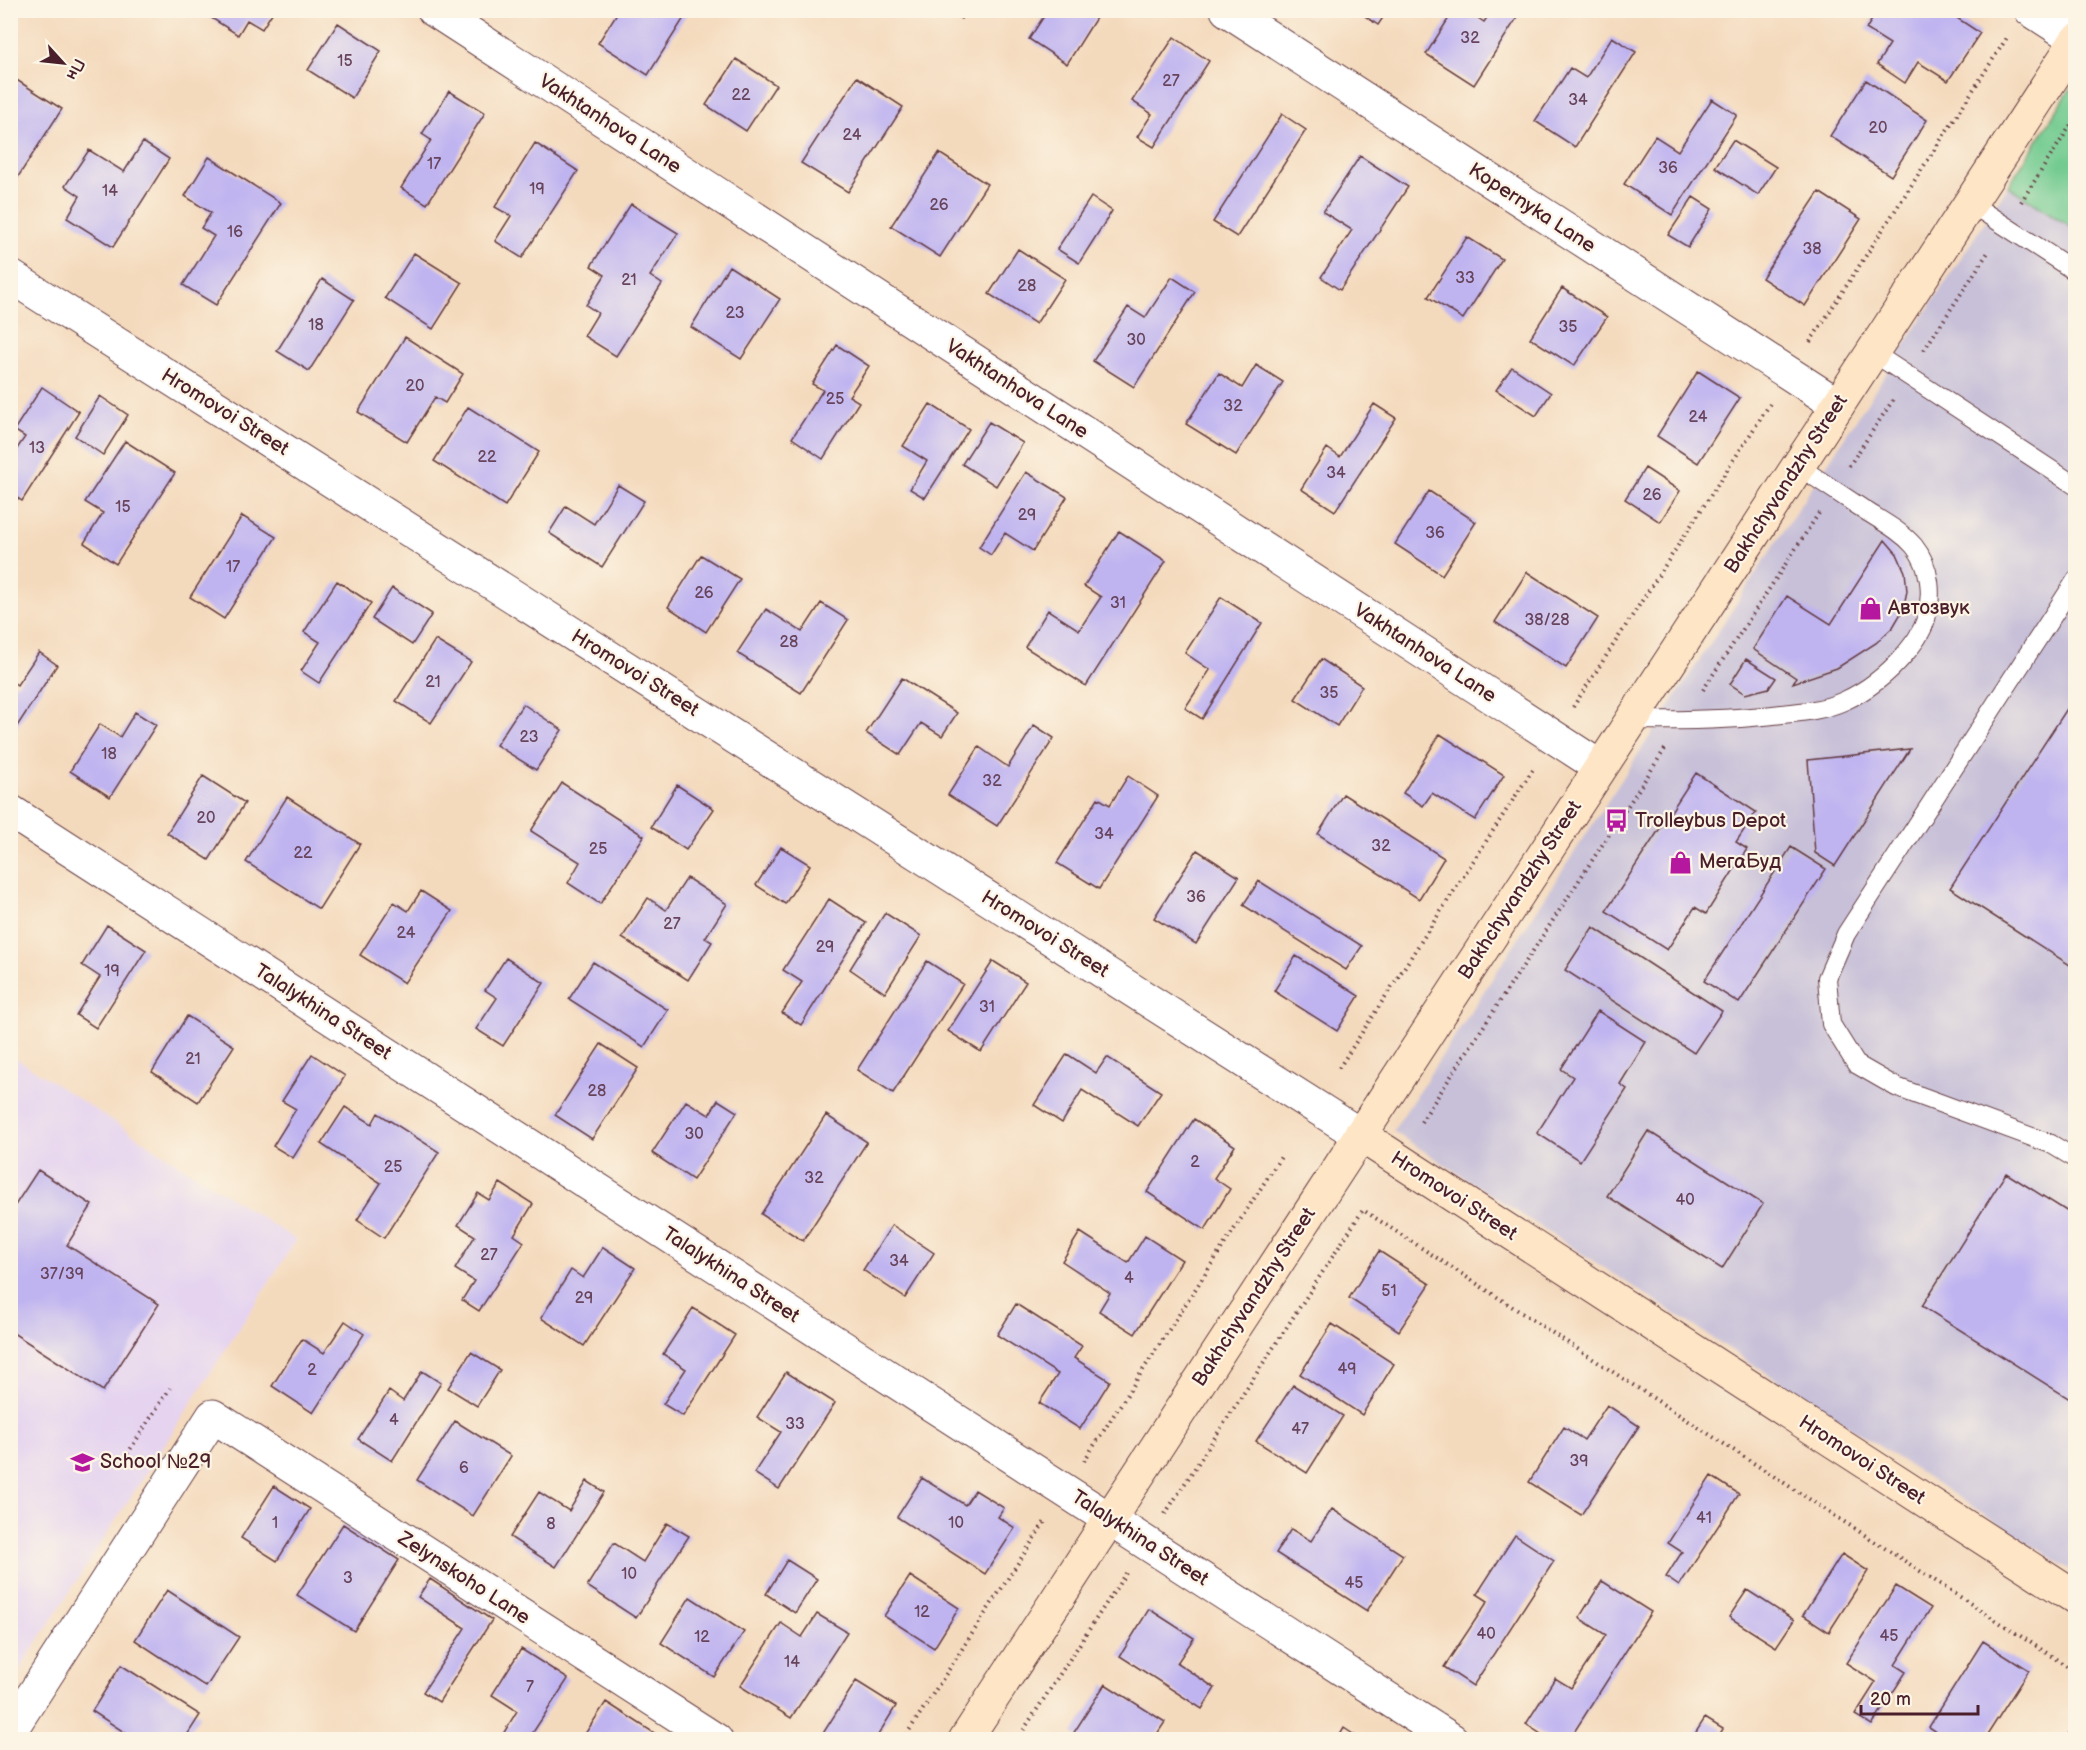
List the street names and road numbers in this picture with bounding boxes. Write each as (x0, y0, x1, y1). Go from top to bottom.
street label: Vakhtanhova Lane (534, 69, 686, 179)
street label: Kopernyka Lane (1464, 158, 1600, 258)
street label: Vakhtanhova Lane (941, 334, 1093, 444)
street label: Hromovoi Street (157, 363, 293, 461)
street label: Bakhchyvandzhy Street (1719, 390, 1853, 578)
street label: Vakhtanhova Lane (1349, 598, 1501, 708)
street label: Hromovoi Street (567, 624, 703, 722)
street label: Bakhchyvandzhy Street (1453, 796, 1587, 984)
street label: Hromovoi Street (977, 885, 1113, 983)
street label: Talalykhina Street (250, 959, 396, 1065)
street label: Hromovoi Street (1386, 1146, 1522, 1246)
street label: Bakhchyvandzhy Street (1187, 1203, 1321, 1391)
street label: Talalykhina Street (658, 1222, 804, 1328)
street label: Hromovoi Street (1794, 1410, 1930, 1510)
street label: Talalykhina Street (1067, 1485, 1213, 1591)
street label: Zelynskoho Lane (393, 1526, 535, 1630)

